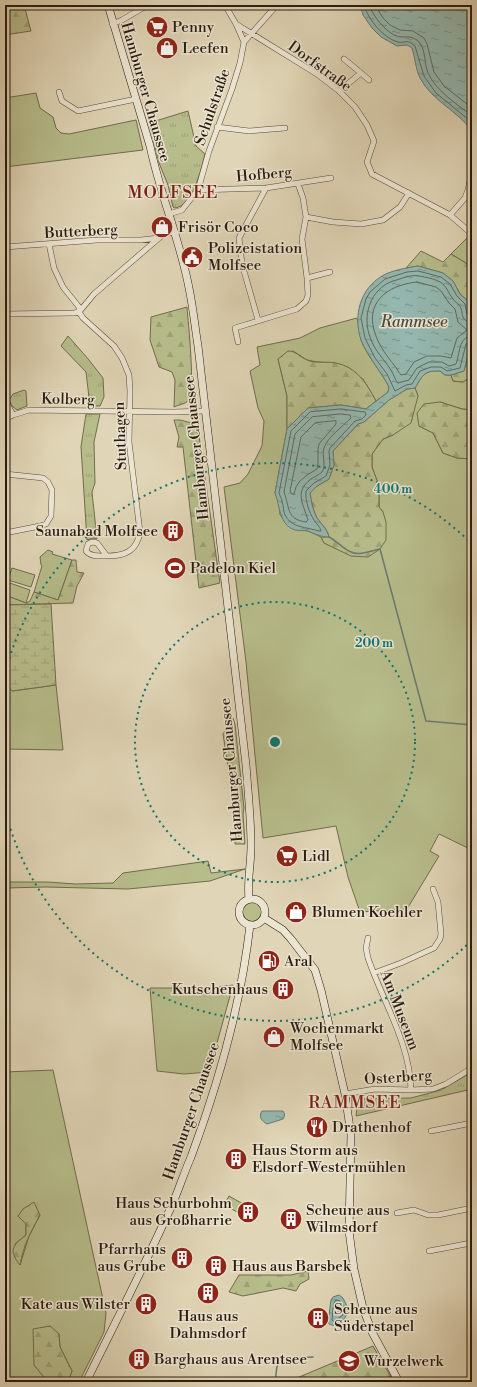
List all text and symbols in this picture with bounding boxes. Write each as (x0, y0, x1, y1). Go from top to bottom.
supermarket icon: Penny (144, 14, 170, 40)
place label: Penny (172, 18, 215, 37)
street label: Hamburger Chaussee (116, 20, 175, 164)
shop icon: Leefen (154, 35, 180, 61)
street label: Dorfstraße (284, 37, 355, 96)
place label: Leefen (182, 39, 229, 58)
street label: Schulstraße (190, 66, 234, 148)
street label: Hofberg (235, 163, 293, 186)
district label: MOLFSEE (127, 182, 219, 204)
shop icon: Frisör Coco (149, 214, 175, 240)
place label: Frisör Coco (178, 218, 259, 237)
street label: Butterberg (43, 220, 119, 243)
place label: Polizeistation Molfsee (208, 239, 302, 275)
public building icon: Polizeistation Molfsee (179, 244, 205, 270)
water label: Rammsee (379, 312, 448, 332)
street label: Hamburger Chaussee (179, 375, 214, 521)
street label: Kolberg (41, 390, 95, 409)
street label: Stuthagen (110, 401, 131, 471)
text: 400 m (374, 482, 412, 497)
building icon: Saunabad Molfsee (160, 518, 186, 544)
place label: Saunabad Molfsee (36, 522, 158, 541)
sports icon: Padelon Kiel (162, 555, 188, 581)
place label: Padelon Kiel (190, 559, 277, 578)
text: 200 m (355, 636, 393, 651)
street label: Hamburger Chaussee (216, 697, 247, 843)
centre of rings (268, 735, 282, 749)
supermarket icon: Lidl (274, 843, 300, 869)
place label: Lidl (302, 847, 330, 866)
shop icon: Blumen Koehler (283, 899, 309, 925)
place label: Blumen Koehler (311, 903, 423, 922)
fuel station icon: Aral (256, 948, 282, 974)
place label: Aral (283, 952, 313, 971)
street label: Am Museum (375, 967, 423, 1053)
building icon: Kutschenhaus (270, 976, 296, 1002)
place label: Kutschenhaus (172, 980, 268, 999)
place label: Wochenmarkt Molfsee (289, 1019, 385, 1055)
shop icon: Wochenmarkt Molfsee (261, 1024, 287, 1050)
street label: Hamburger Chaussee (159, 1040, 224, 1183)
street label: Osterberg (364, 1066, 433, 1089)
district label: RAMMSEE (308, 1092, 402, 1114)
restaurant icon: Drathenhof (304, 1114, 330, 1140)
place label: Drathenhof (332, 1118, 412, 1137)
place label: Haus Storm aus Elsdorf-Westermühlen (252, 1141, 406, 1177)
building icon: Haus Storm aus Elsdorf-Westermühlen (223, 1146, 249, 1172)
place label: Haus Schurbohm aus Großharrie (115, 1194, 232, 1230)
building icon: Haus Schurbohm aus Großharrie (235, 1199, 261, 1225)
place label: Scheune aus Wilmsdorf (305, 1201, 389, 1237)
building icon: Scheune aus Wilmsdorf (278, 1206, 304, 1232)
place label: Pfarrhaus aus Grube (98, 1240, 166, 1276)
building icon: Pfarrhaus aus Grube (169, 1245, 195, 1271)
building icon: Haus aus Barsbek (203, 1253, 229, 1279)
place label: Haus aus Barsbek (232, 1257, 352, 1276)
building icon: Haus aus Dahmsdorf (195, 1280, 221, 1306)
building icon: Kate aus Wilster (133, 1291, 159, 1317)
place label: Kate aus Wilster (21, 1295, 131, 1314)
place label: Scheune aus Süderstapel (334, 1300, 417, 1336)
building icon: Scheune aus Süderstapel (305, 1305, 331, 1331)
place label: Haus aus Dahmsdorf (169, 1307, 247, 1343)
building icon: Barghaus aus Arentsee (126, 1346, 152, 1372)
school or university icon: Wurzelwerk (336, 1348, 362, 1374)
place label: Barghaus aus Arentsee (153, 1350, 307, 1369)
place label: Wurzelwerk (363, 1352, 444, 1371)

